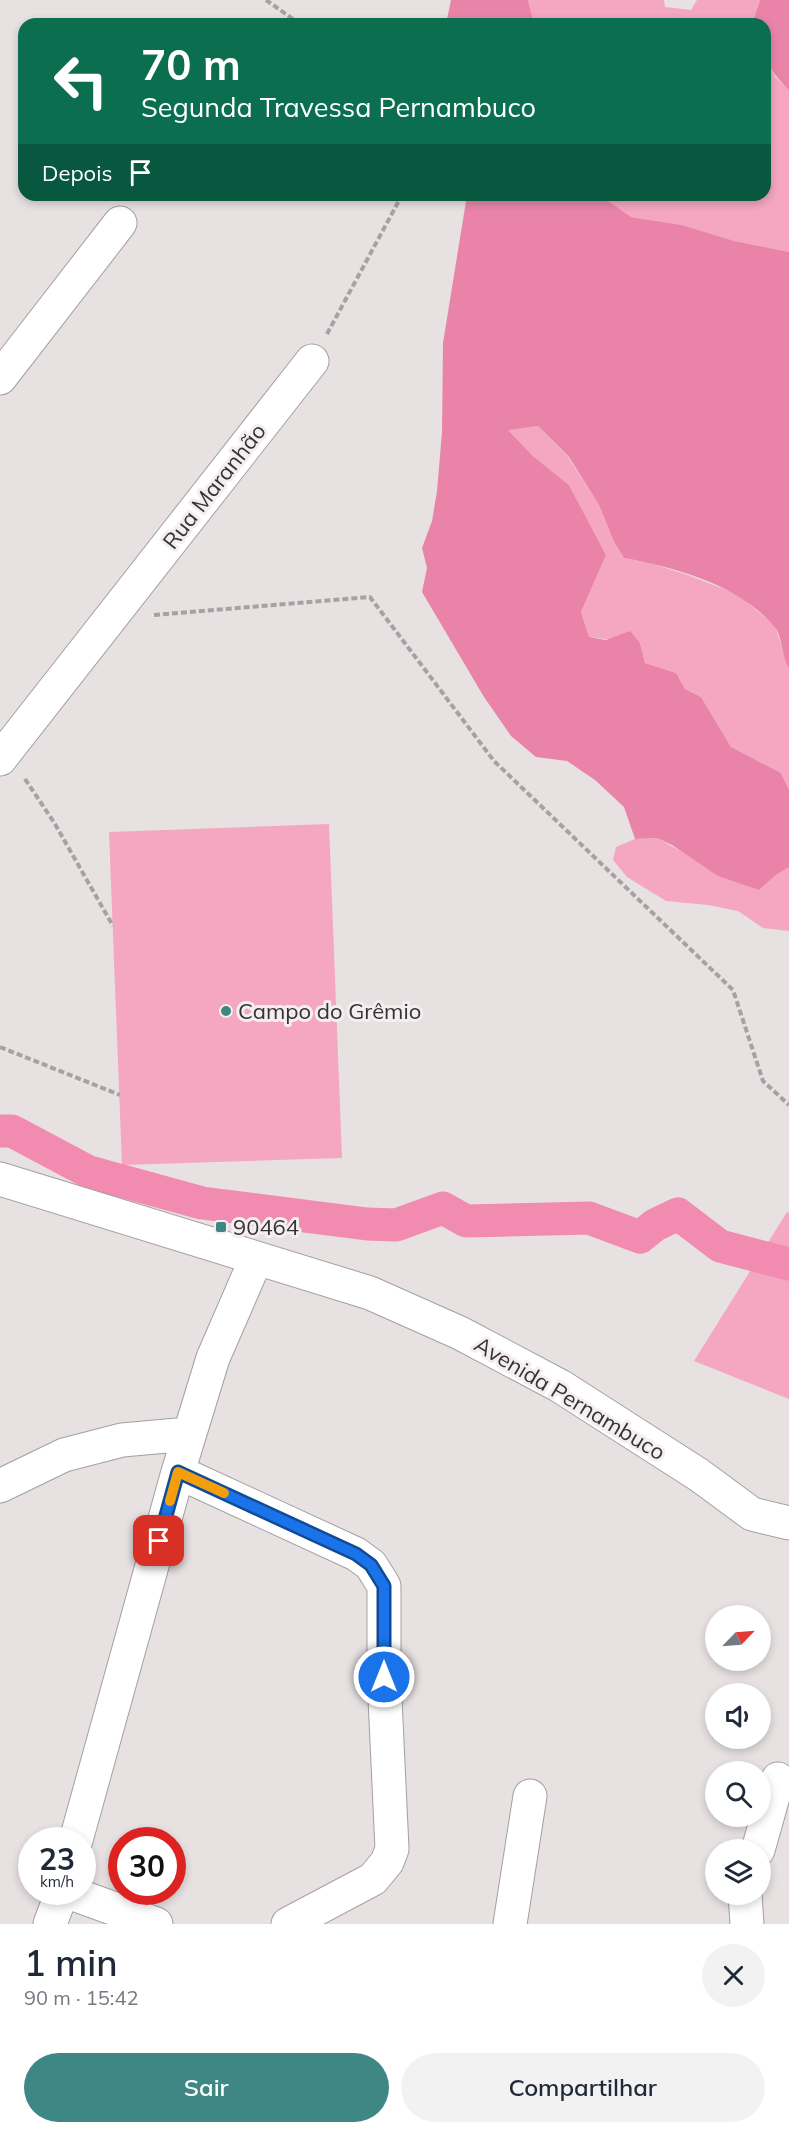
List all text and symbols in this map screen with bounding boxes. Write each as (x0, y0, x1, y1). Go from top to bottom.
text: 70 m (141, 38, 241, 91)
icon: left (42, 42, 120, 120)
text: Segunda Travessa Pernambuco (141, 90, 536, 124)
icon: arrive (124, 156, 157, 189)
text: Depois (42, 159, 112, 187)
street label: Rua Maranhão (156, 418, 272, 554)
place label: Campo do Grêmio (238, 997, 421, 1025)
marker: Campo do Grêmio (219, 1004, 233, 1018)
place label: 90464 (233, 1213, 299, 1241)
marker: 90464 (214, 1220, 228, 1234)
street label: Avenida Pernambuco (469, 1330, 671, 1466)
pin (133, 1515, 184, 1566)
icon: arrive (142, 1524, 175, 1557)
north arrow (705, 1605, 771, 1671)
map controls (705, 1605, 771, 1905)
position arrow (352, 1645, 416, 1709)
button: sound (705, 1683, 771, 1749)
button: search (705, 1761, 771, 1827)
speed limit sign: 30 (108, 1827, 186, 1905)
button: layers (705, 1839, 771, 1905)
text: 23 (39, 1840, 75, 1878)
text: km/h (40, 1872, 74, 1891)
text: 1 min (24, 1940, 118, 1985)
button: close (702, 1944, 765, 2007)
text: 90 m · 15:42 (24, 1985, 138, 2010)
button: Sair (24, 2053, 389, 2122)
button: Compartilhar (401, 2053, 765, 2122)

